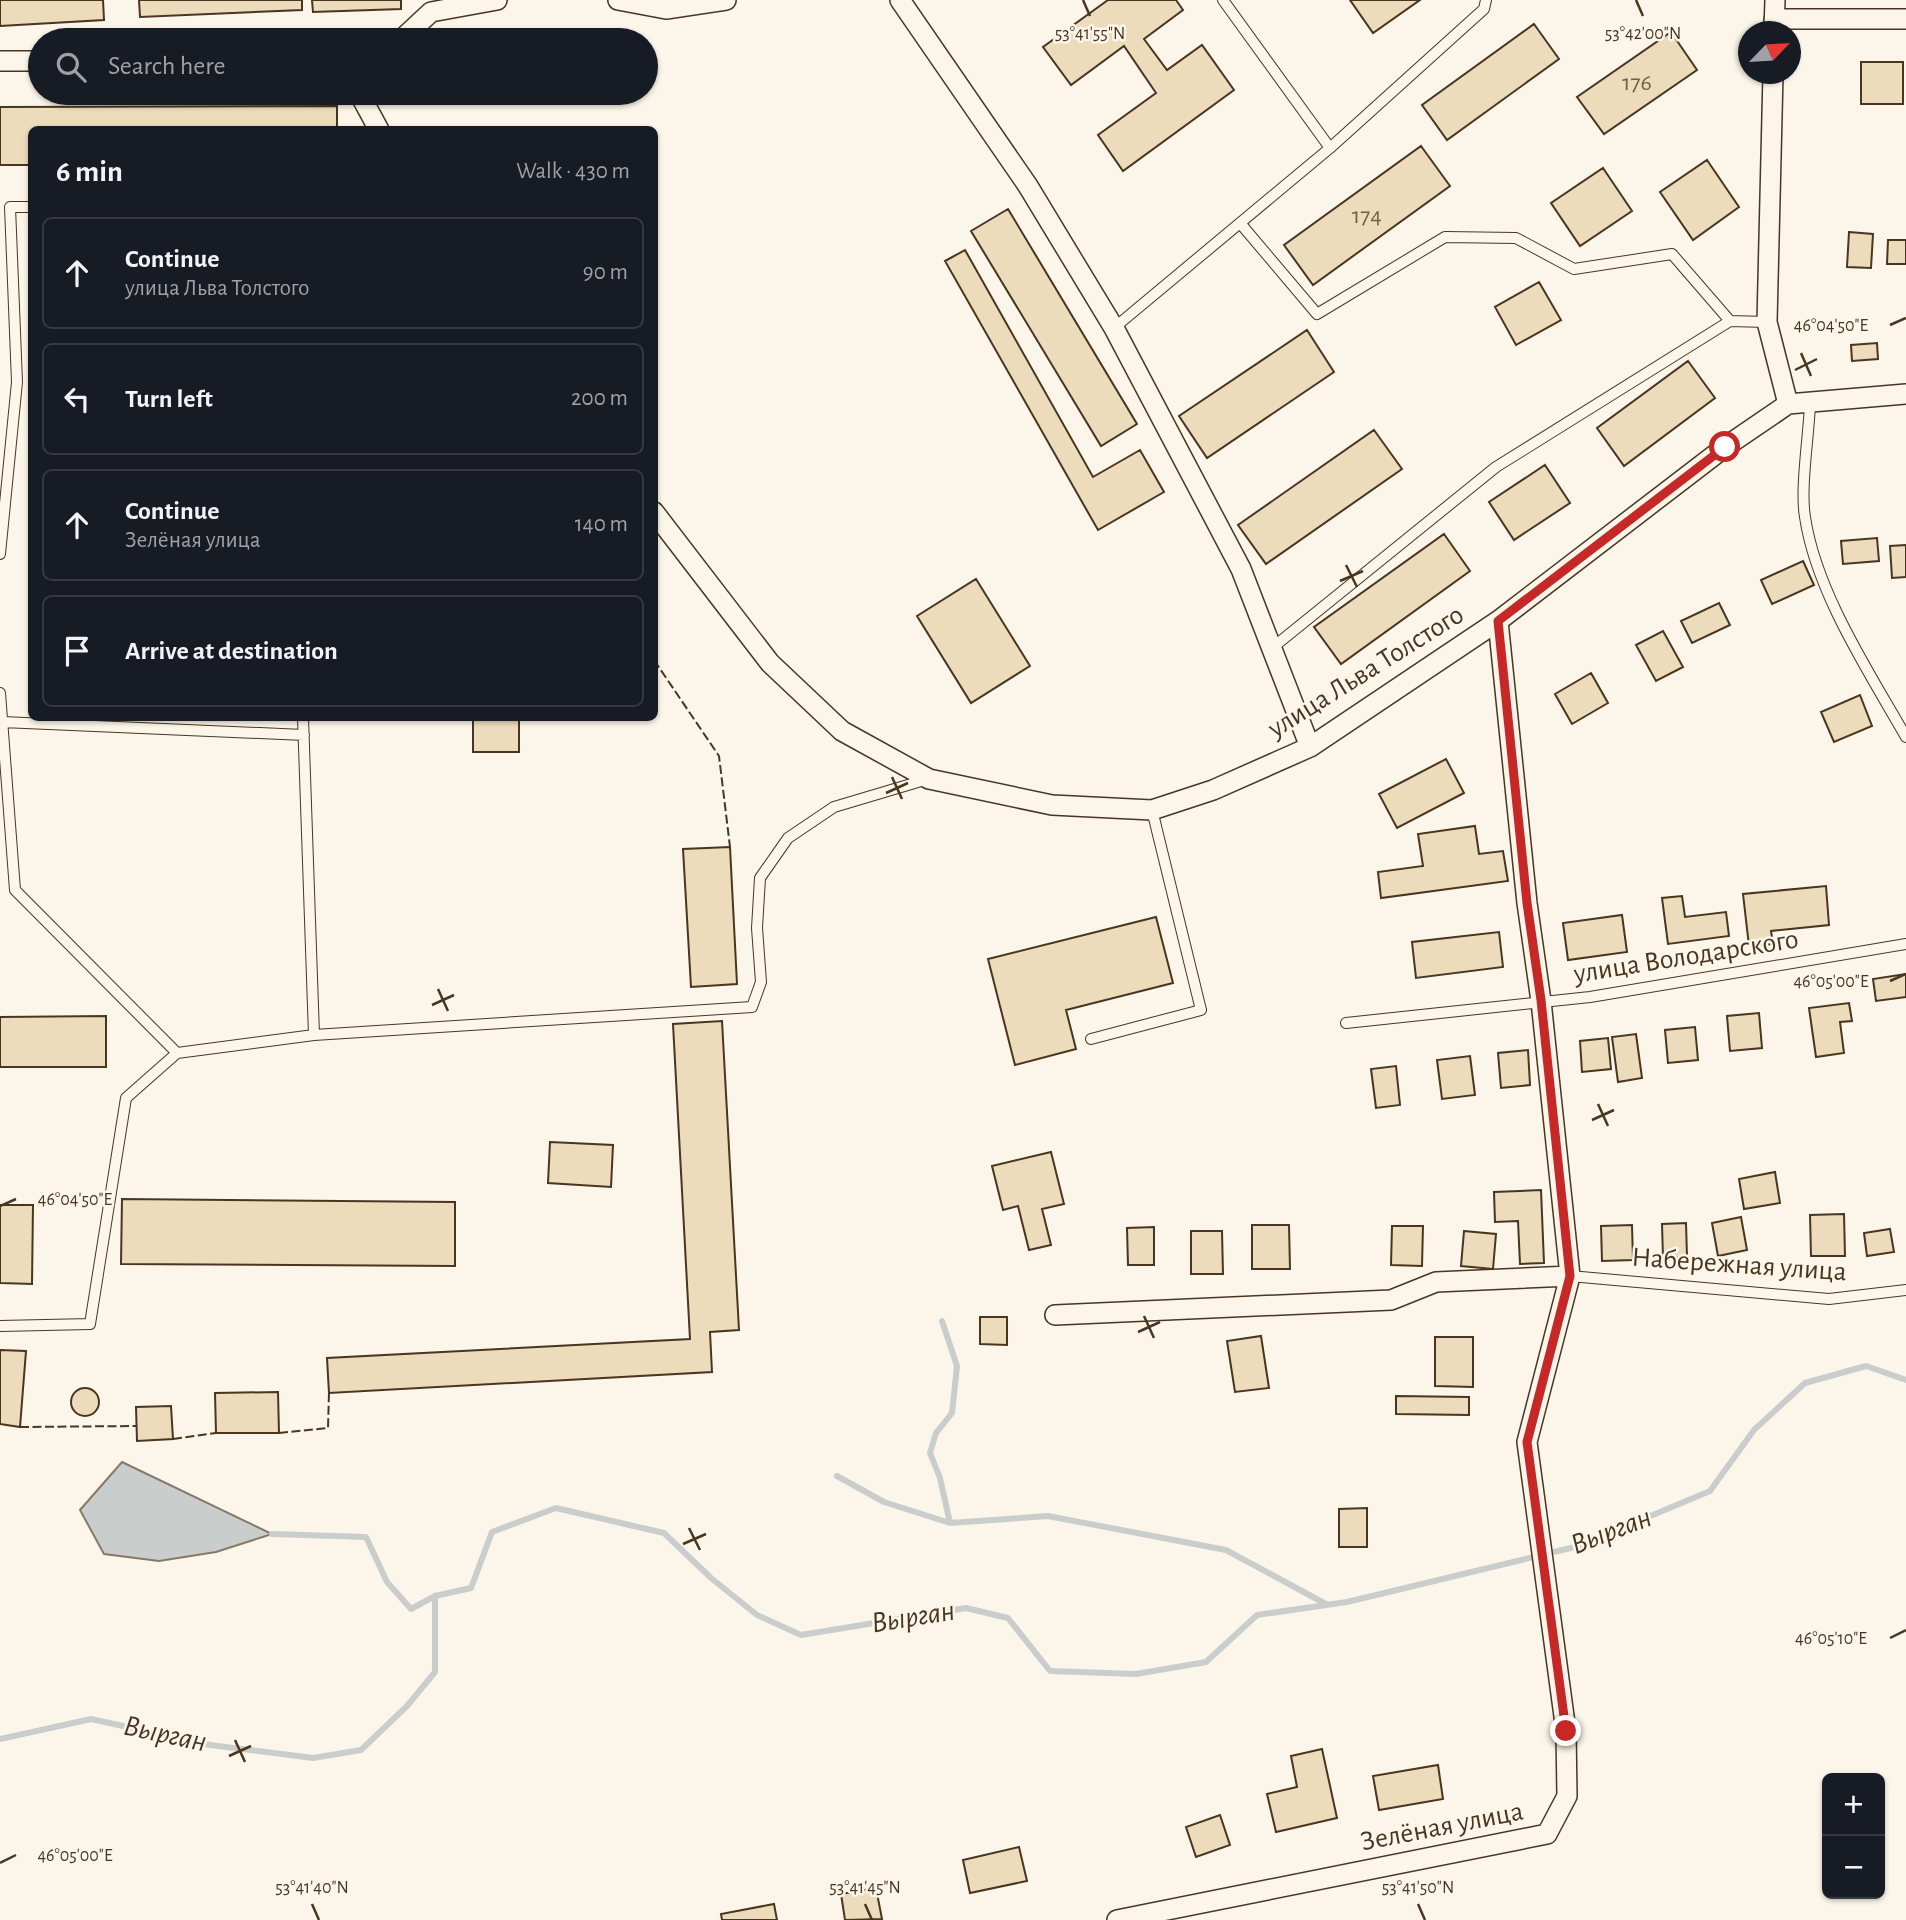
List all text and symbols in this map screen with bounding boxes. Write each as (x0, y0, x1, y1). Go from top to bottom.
north arrow (1738, 21, 1801, 84)
text: 53°41'55"N (1055, 25, 1125, 43)
text: 53°42'00"N (1605, 25, 1681, 43)
search box (28, 28, 658, 105)
icon: search (52, 48, 90, 86)
text: Search here (108, 53, 226, 79)
house number: 176 (1622, 71, 1652, 95)
text: 6 min (56, 157, 123, 187)
text: Walk · 430 m (516, 160, 630, 183)
house number: 174 (1352, 204, 1382, 228)
text: Continue (125, 246, 220, 272)
icon: ahead (58, 254, 96, 292)
text: 90 m (583, 261, 628, 284)
text: улица Льва Толстого (125, 277, 309, 300)
text: 46°04'50"E (1794, 317, 1868, 335)
icon: left (58, 380, 96, 418)
text: Turn left (125, 386, 213, 412)
text: 200 m (571, 387, 628, 410)
route start (1709, 431, 1740, 462)
text: Continue (125, 498, 220, 524)
icon: ahead (58, 506, 96, 544)
text: 140 m (575, 513, 628, 536)
text: Зелёная улица (125, 529, 261, 552)
street label: улица Льва Толстого (1263, 601, 1469, 744)
icon: arrive (58, 632, 96, 670)
text: Arrive at destination (125, 638, 338, 664)
street label: улица Володарского (1571, 925, 1800, 989)
text: 46°05'00"E (1793, 973, 1869, 991)
text: 46°04'50"E (38, 1191, 112, 1209)
street label: Набережная улица (1630, 1244, 1848, 1286)
water label: Вырган (1567, 1502, 1655, 1560)
water label: Вырган (869, 1596, 957, 1638)
text: 46°05'10"E (1795, 1630, 1867, 1648)
water label: Вырган (121, 1711, 209, 1757)
route end (1550, 1715, 1581, 1746)
map controls (1822, 1773, 1885, 1899)
button: + (1822, 1773, 1885, 1836)
street label: Зелёная улица (1358, 1797, 1526, 1856)
button: − (1822, 1836, 1885, 1899)
text: 46°05'00"E (37, 1847, 113, 1865)
text: 53°41'40"N (275, 1879, 349, 1897)
text: 53°41'45"N (829, 1879, 901, 1897)
text: 53°41'50"N (1382, 1879, 1454, 1897)

